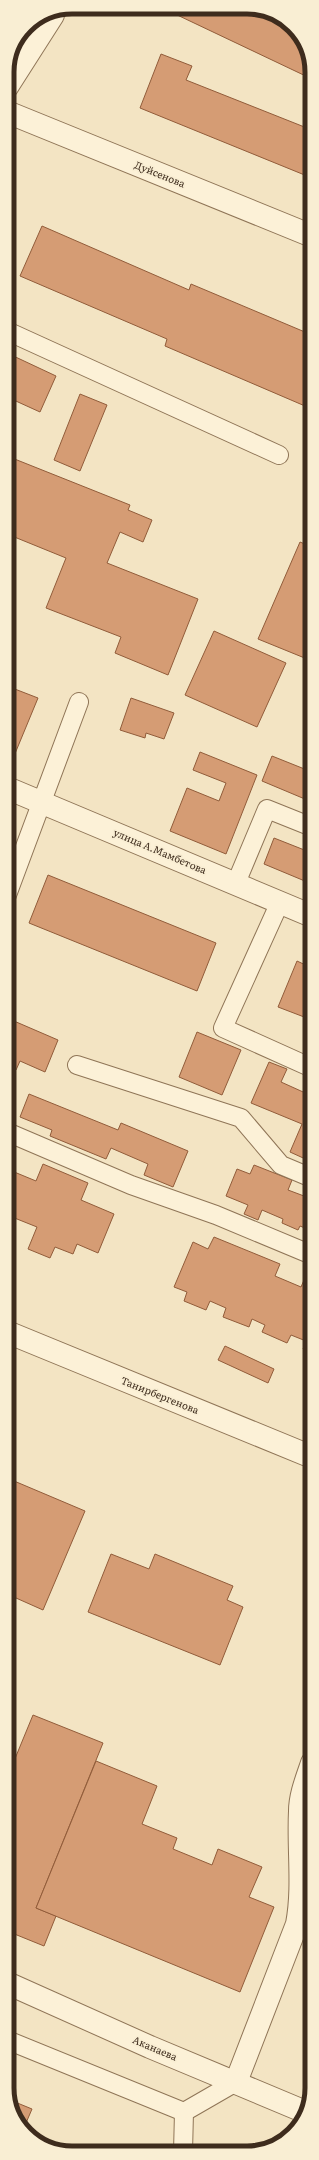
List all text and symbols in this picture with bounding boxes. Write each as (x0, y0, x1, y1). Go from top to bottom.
street label: Дуйсенова (133, 157, 188, 191)
street label: улица А.Мамбетова (111, 824, 210, 877)
street label: Танирбергенова (119, 1372, 202, 1417)
street label: Аканаева (131, 2031, 180, 2064)

